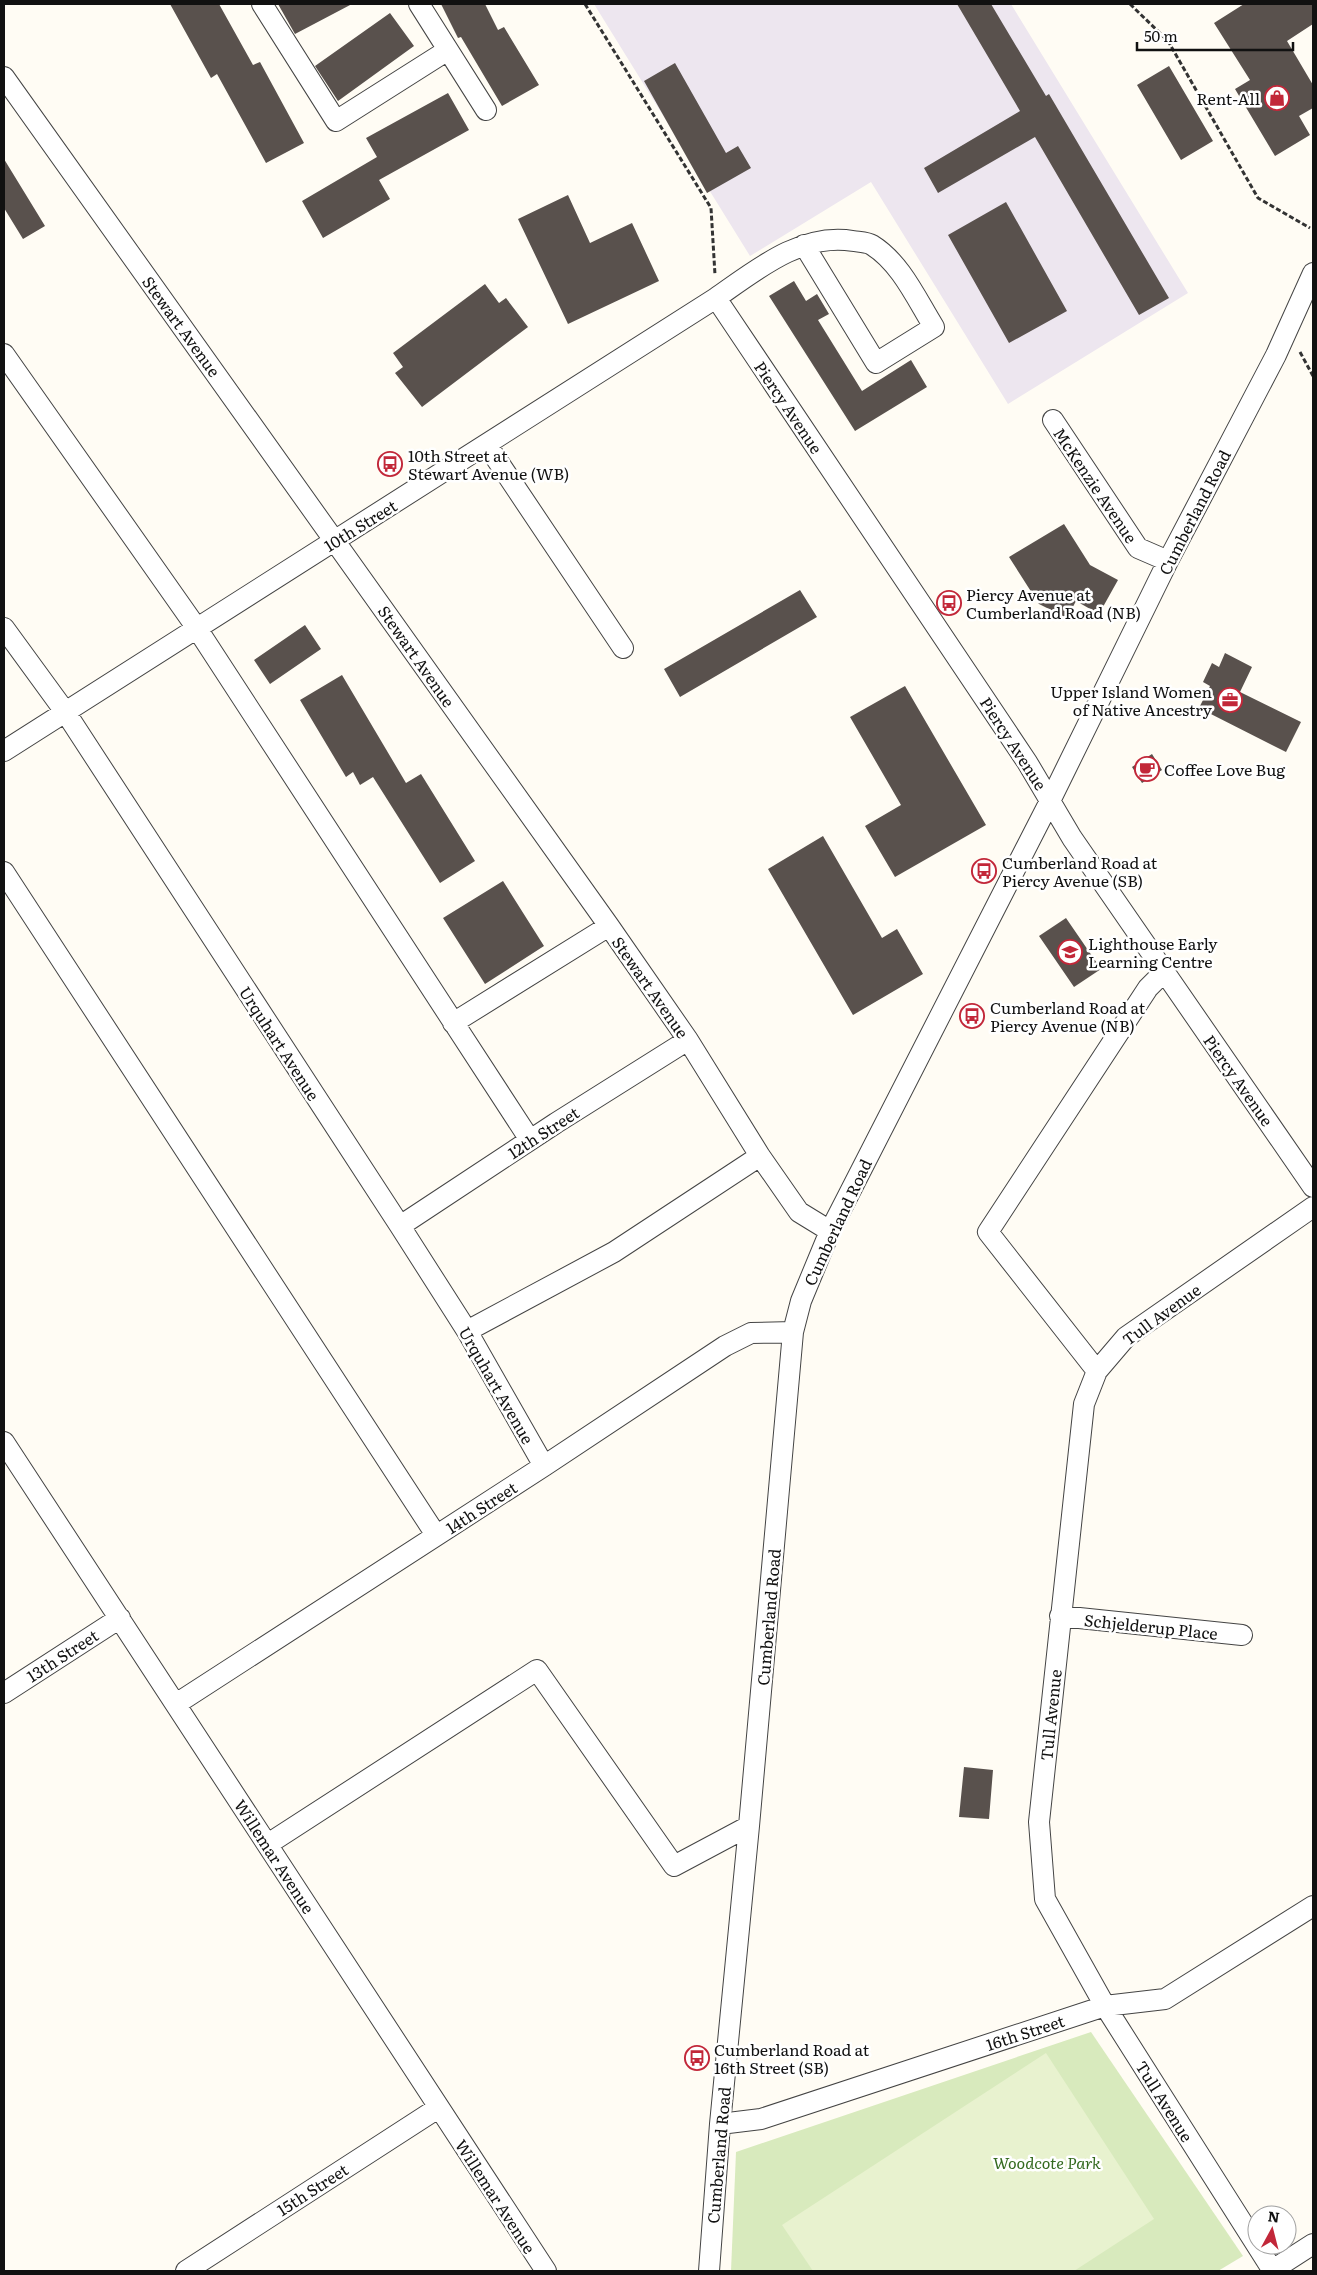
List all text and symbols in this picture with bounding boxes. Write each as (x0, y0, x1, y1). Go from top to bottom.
scale bar (1137, 20, 1293, 52)
text: 50 m (1144, 24, 1178, 47)
shop icon: Rent-All (1264, 85, 1290, 111)
place label: Rent-All (1196, 86, 1260, 110)
street label: Stewart Avenue (137, 271, 227, 381)
street label: Piercy Avenue (749, 356, 829, 458)
street label: McKenzie Avenue (1048, 422, 1144, 548)
place label: 10th Street at Stewart Avenue (WB) (408, 443, 569, 485)
street label: Cumberland Road (1152, 445, 1236, 579)
bus stop icon: 10th Street at Stewart Avenue (WB) (377, 451, 403, 477)
street label: 10th Street (319, 493, 401, 557)
place label: Piercy Avenue at Cumberland Road (NB) (966, 582, 1141, 624)
bus stop icon: Piercy Avenue at Cumberland Road (NB) (936, 590, 962, 616)
street label: Stewart Avenue (373, 600, 461, 712)
place label: Upper Island Women of Native Ancestry (1050, 679, 1213, 721)
office icon: Upper Island Women of Native Ancestry (1217, 687, 1243, 713)
street label: Piercy Avenue (975, 692, 1053, 794)
cafe icon: Coffee Love Bug (1134, 756, 1160, 782)
place label: Coffee Love Bug (1164, 757, 1285, 781)
place label: Cumberland Road at Piercy Avenue (SB) (1002, 850, 1158, 892)
bus stop icon: Cumberland Road at Piercy Avenue (SB) (971, 858, 997, 884)
street label: Stewart Avenue (607, 931, 695, 1043)
place label: Lighthouse Early Learning Centre (1088, 931, 1218, 973)
school or university icon: Lighthouse Early Learning Centre (1057, 939, 1083, 965)
street label: Urquhart Avenue (234, 981, 326, 1105)
place label: Cumberland Road at Piercy Avenue (NB) (990, 995, 1146, 1037)
bus stop icon: Cumberland Road at Piercy Avenue (NB) (959, 1003, 985, 1029)
street label: Piercy Avenue (1198, 1029, 1280, 1131)
street label: 12th Street (503, 1100, 584, 1164)
street label: Cumberland Road (797, 1155, 877, 1289)
street label: Tull Avenue (1117, 1277, 1205, 1351)
street label: Urquhart Avenue (454, 1322, 540, 1448)
street label: 14th Street (441, 1475, 522, 1539)
street label: Cumberland Road (750, 1547, 786, 1686)
street label: Schjelderup Place (1083, 1607, 1219, 1645)
street label: 13th Street (21, 1623, 103, 1687)
street label: Tull Avenue (1033, 1668, 1067, 1762)
street label: Willemar Avenue (229, 1794, 321, 1918)
street label: 16th Street (983, 2008, 1068, 2056)
place label: Cumberland Road at 16th Street (SB) (714, 2037, 870, 2079)
bus stop icon: Cumberland Road at 16th Street (SB) (684, 2045, 710, 2071)
street label: Tull Avenue (1131, 2056, 1199, 2146)
street label: Cumberland Road (700, 2085, 736, 2224)
street label: Willemar Avenue (450, 2134, 542, 2258)
park label: Woodcote Park (993, 2150, 1101, 2174)
street label: 15th Street (272, 2157, 353, 2221)
north arrow (1247, 2205, 1297, 2255)
text: N (1267, 2205, 1281, 2227)

